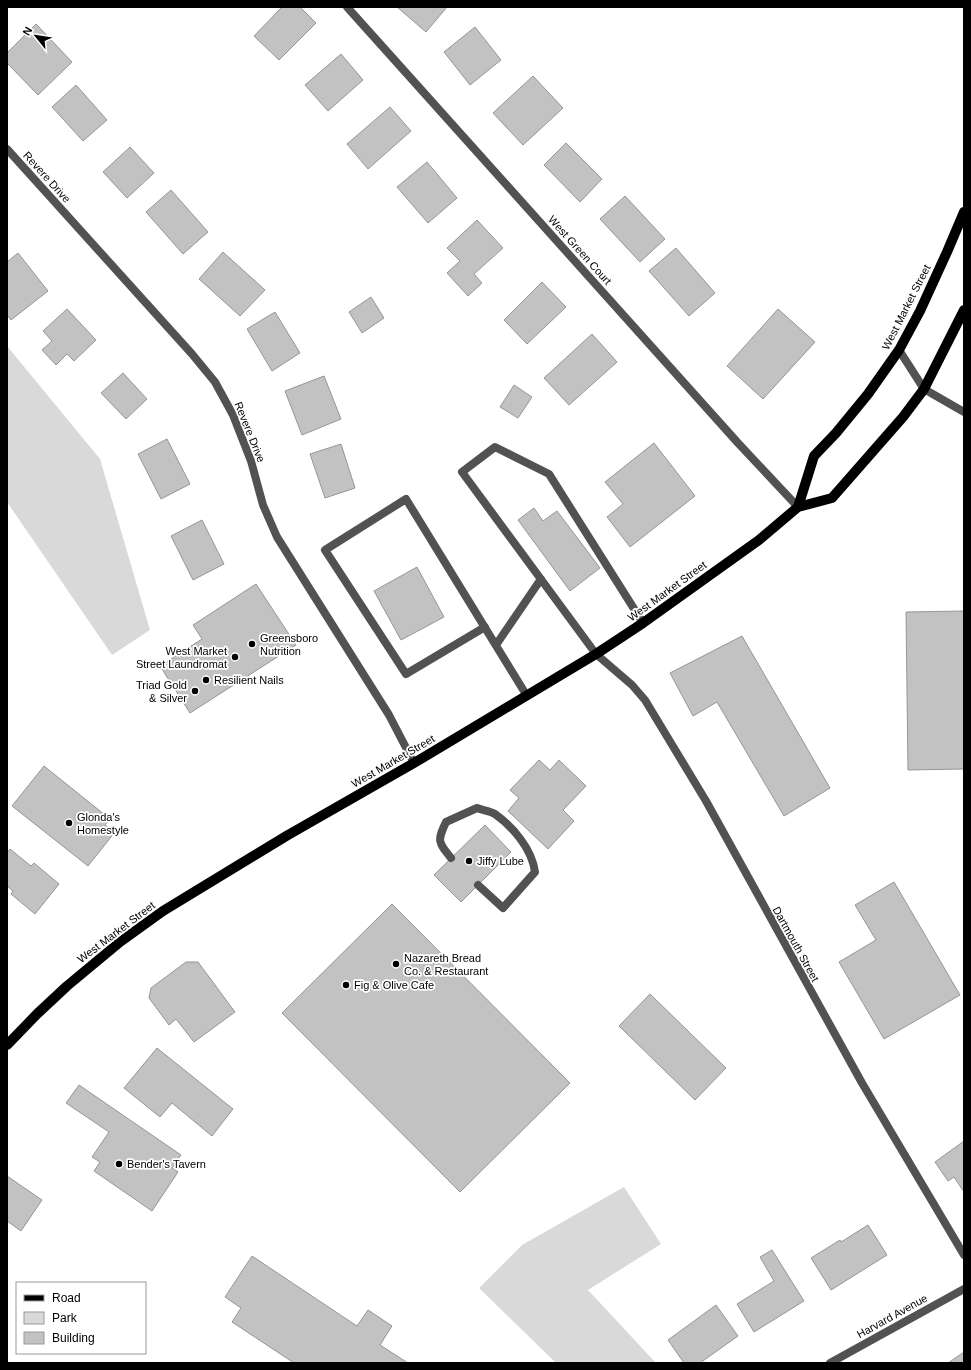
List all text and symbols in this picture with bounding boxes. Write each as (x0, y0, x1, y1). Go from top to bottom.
north arrow (16, 16, 56, 56)
text: N (20, 25, 35, 37)
street label: Revere Drive (21, 149, 73, 205)
street label: West Green Court (546, 213, 614, 287)
street label: West Market Street (879, 262, 933, 352)
street label: Revere Drive (232, 400, 268, 464)
street label: West Market Street (625, 559, 709, 623)
place label: Greensboro Nutrition (260, 632, 318, 657)
marker: Greensboro Nutrition (247, 639, 257, 649)
place label: West Market Street Laundromat (136, 645, 227, 670)
marker: West Market Street Laundromat (230, 652, 240, 662)
place label: Resilient Nails (214, 674, 284, 686)
marker: Resilient Nails (201, 675, 211, 685)
place label: Triad Gold & Silver (136, 679, 187, 704)
marker: Triad Gold & Silver (190, 686, 200, 696)
street label: West Market Street (349, 732, 437, 790)
place label: Glonda's Homestyle (77, 811, 129, 836)
marker: Glonda's Homestyle (64, 818, 74, 828)
place label: Jiffy Lube (477, 855, 524, 867)
marker: Jiffy Lube (464, 856, 474, 866)
street label: West Market Street (75, 899, 157, 965)
street label: Dartmouth Street (770, 904, 822, 984)
place label: Nazareth Bread Co. & Restaurant (404, 952, 488, 977)
marker: Nazareth Bread Co. & Restaurant (391, 959, 401, 969)
place label: Fig & Olive Cafe (354, 979, 434, 991)
marker: Fig & Olive Cafe (341, 980, 351, 990)
place label: Bender's Tavern (127, 1158, 206, 1170)
marker: Bender's Tavern (114, 1159, 124, 1169)
legend (16, 1282, 146, 1354)
text: Road (52, 1291, 81, 1305)
street label: Harvard Avenue (855, 1292, 929, 1340)
text: Park (52, 1311, 78, 1325)
text: Building (52, 1331, 95, 1345)

